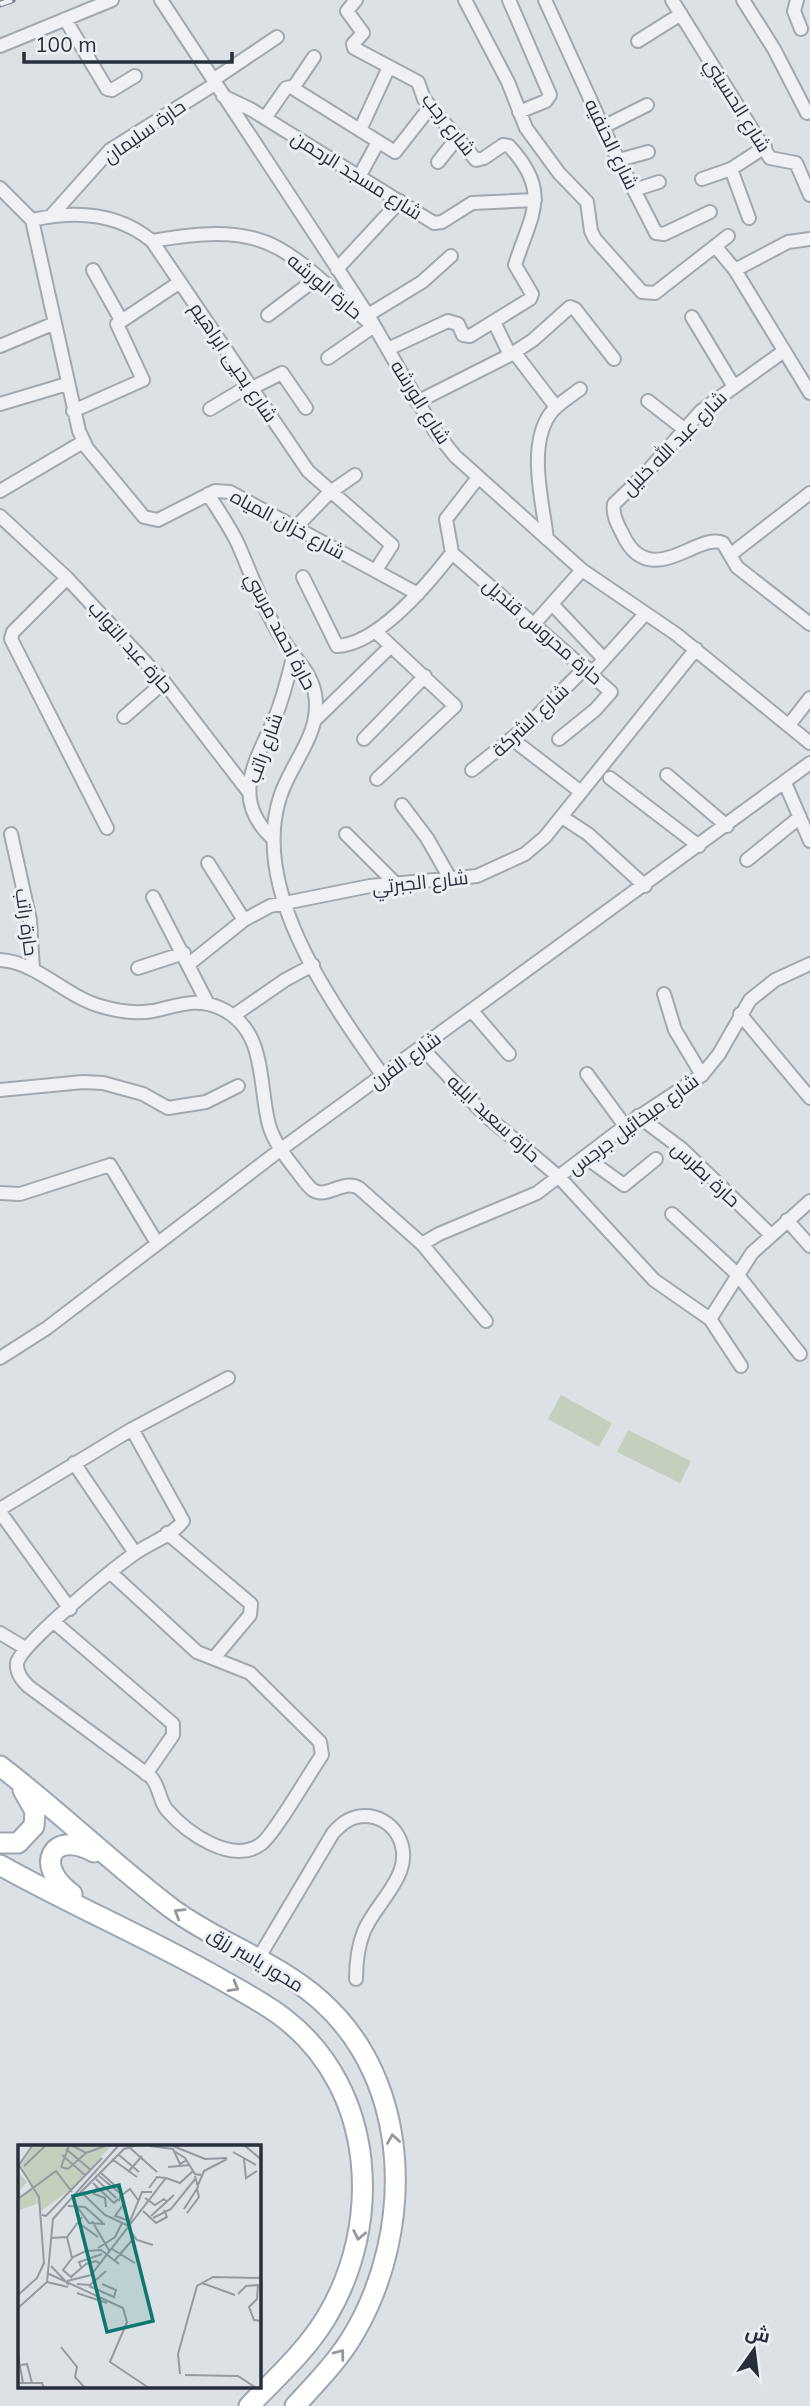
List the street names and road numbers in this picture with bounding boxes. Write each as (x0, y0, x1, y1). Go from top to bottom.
street label: شارع الحسيني (697, 53, 776, 158)
street label: شارع رجب (416, 88, 481, 161)
street label: حارة سليمان (98, 94, 190, 168)
street label: شارع الحنفيه (578, 95, 644, 194)
street label: شارع مسجد الرحمن (286, 125, 427, 227)
street label: حارة الورشه (283, 248, 367, 324)
street label: شارع يحيى ابراهيم (183, 297, 283, 428)
street label: شارع الورشه (384, 355, 456, 450)
street label: شارع عبد الله خليل (616, 385, 733, 502)
street label: شارع خزان المياه (226, 484, 349, 566)
street label: حارة احمد مرسي (237, 568, 322, 695)
street label: حارة محروس قنديل (478, 573, 608, 689)
street label: حارة عبد التواب (83, 596, 179, 698)
street label: شارع الشركة (486, 678, 575, 763)
street label: شارع راتب (240, 710, 290, 787)
street label: شارع الجبرتي (371, 865, 470, 902)
street label: حارة راتب (10, 887, 44, 957)
street label: شارع الفرن (365, 1026, 447, 1096)
street label: شارع ميخائيل جرجس (563, 1068, 704, 1181)
street label: حارة سعيد ايليه (443, 1069, 545, 1167)
street label: حارة بطرس (667, 1136, 745, 1212)
street label: محور ياسر رزق (203, 1921, 308, 1998)

